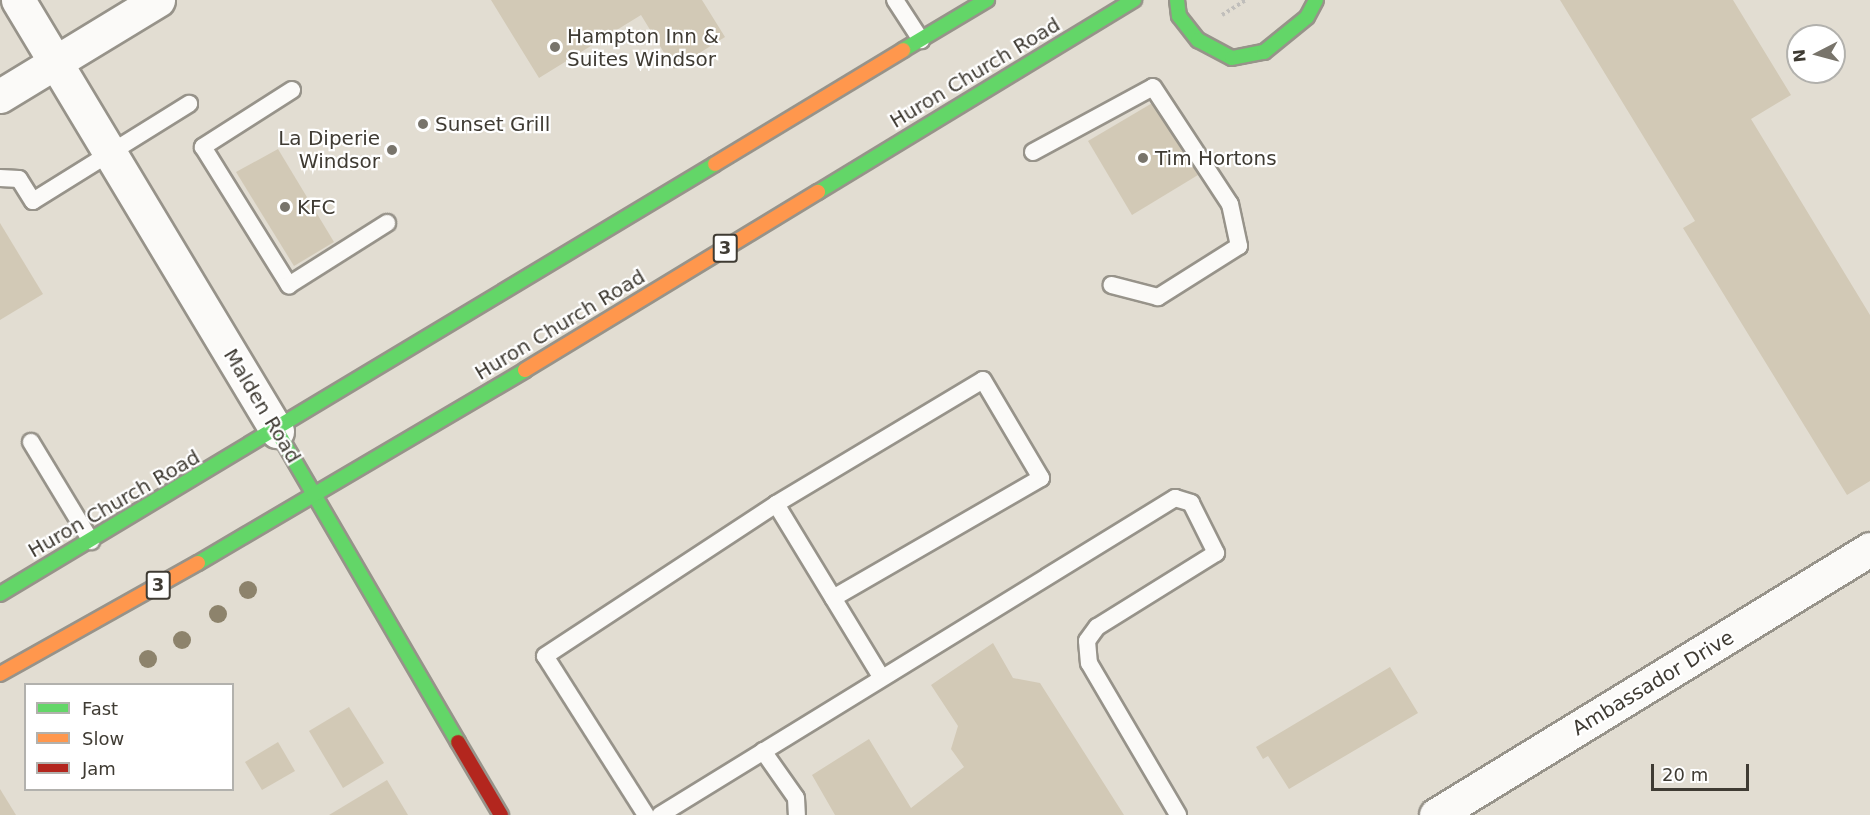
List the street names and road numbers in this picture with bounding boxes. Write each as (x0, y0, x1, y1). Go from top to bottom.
street label: Huron Church Road (886, 13, 1064, 133)
road number: 3 (712, 233, 738, 263)
street label: Huron Church Road (471, 265, 649, 385)
street label: Malden Road (218, 344, 306, 468)
street label: Huron Church Road (24, 445, 204, 563)
road number: 3 (144, 570, 172, 600)
street label: Ambassador Drive (1568, 625, 1738, 741)

